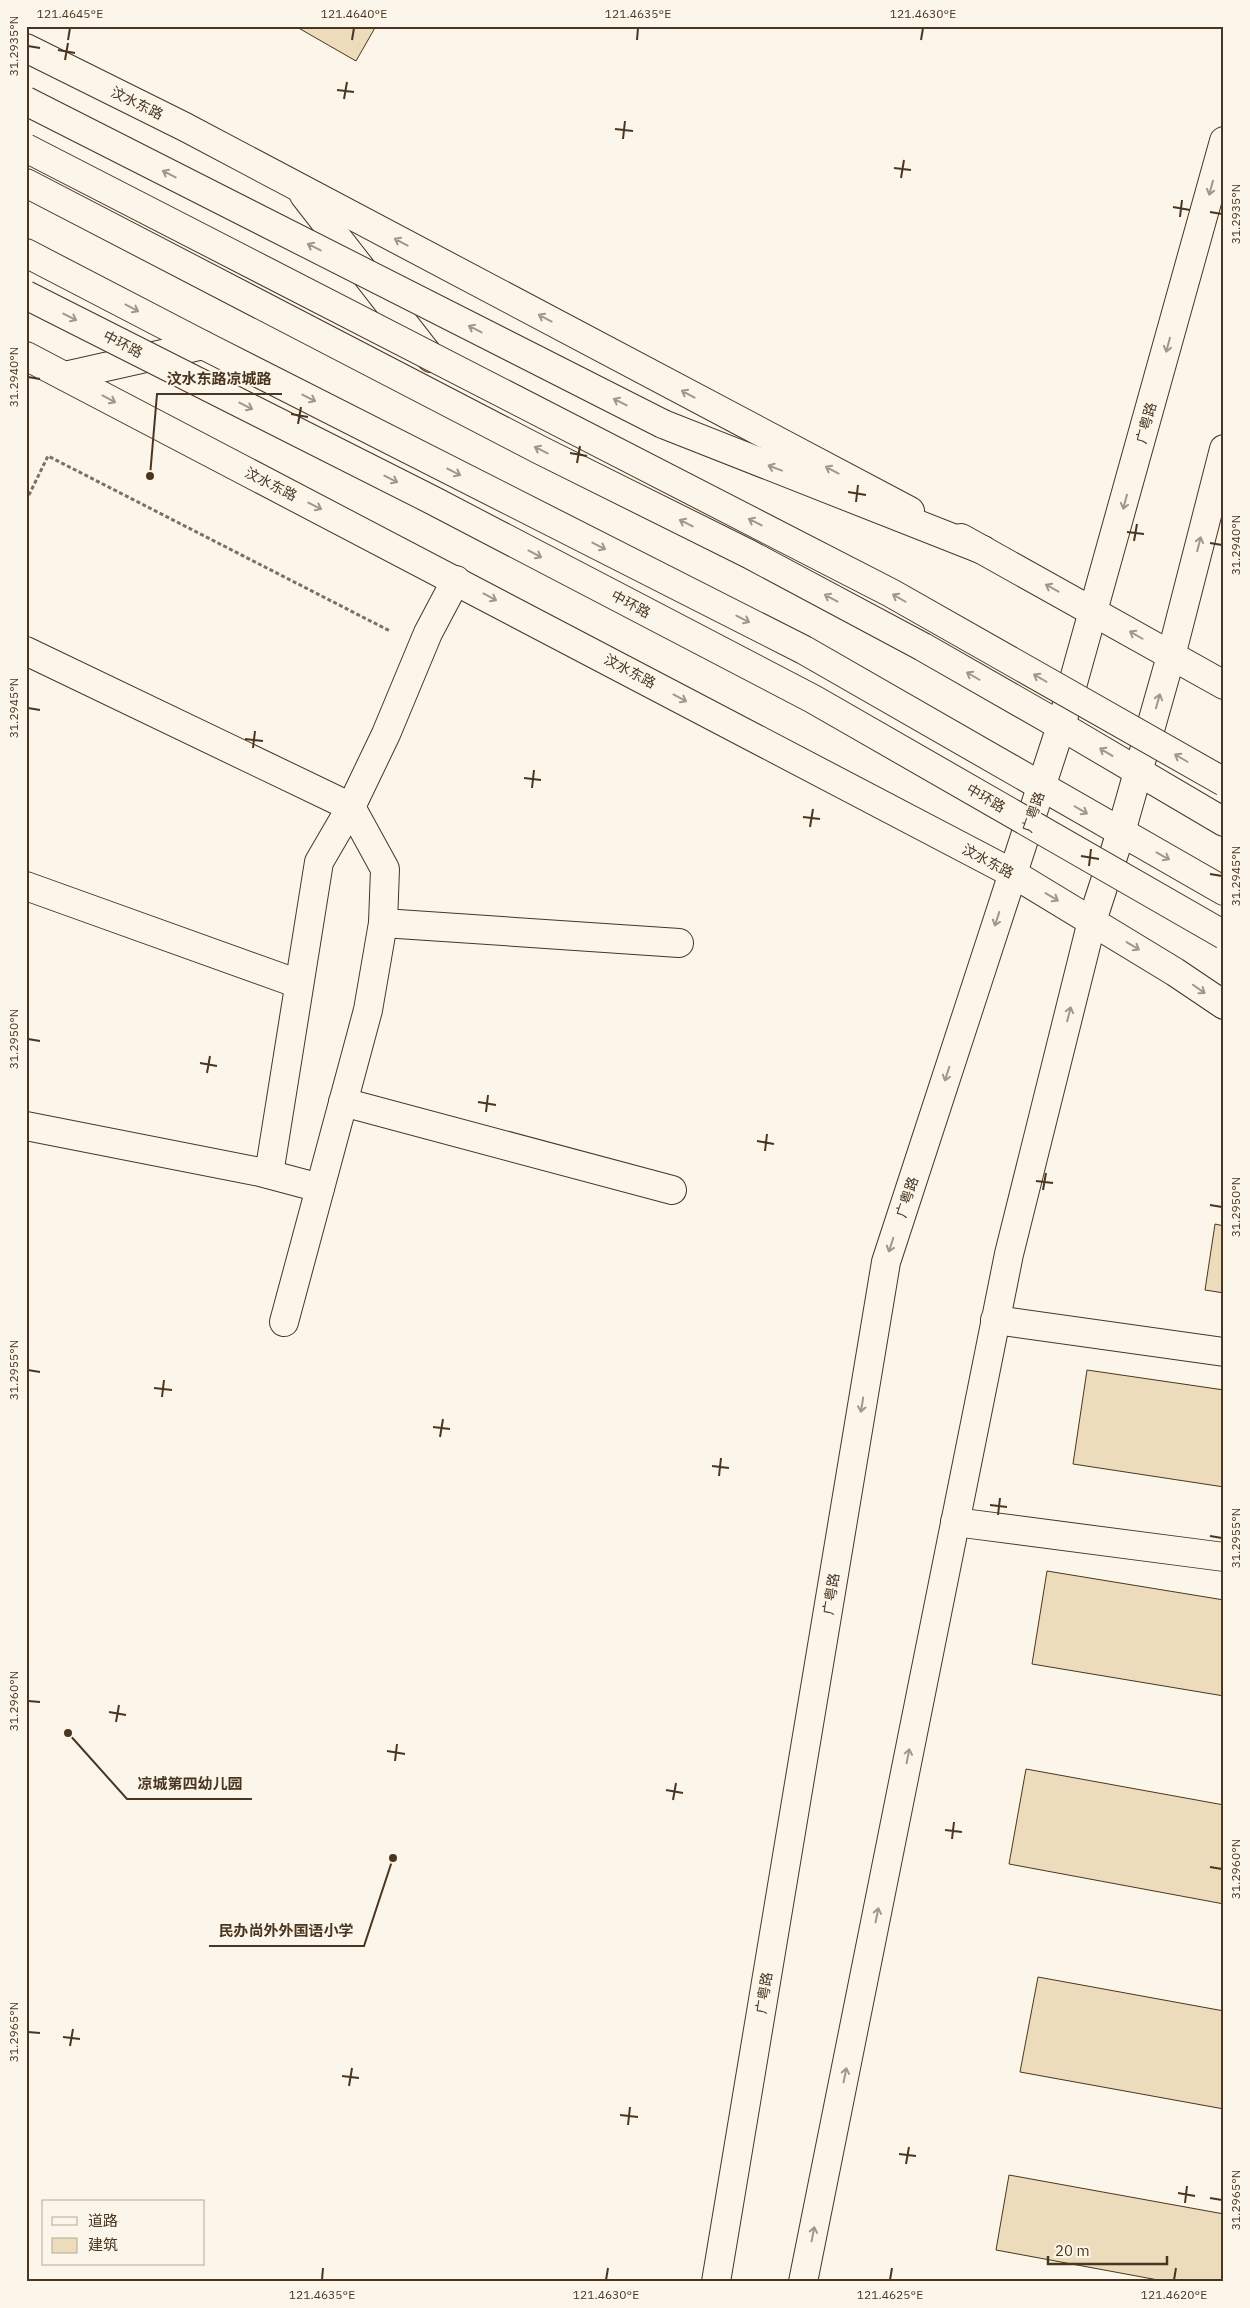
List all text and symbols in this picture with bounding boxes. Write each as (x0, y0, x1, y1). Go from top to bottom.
text: 121.4645°E (37, 6, 103, 21)
text: 121.4640°E (321, 6, 387, 21)
text: 121.4635°E (605, 6, 671, 21)
text: 121.4630°E (890, 6, 956, 21)
text: 31.2935°N (6, 16, 21, 76)
street label: 汶水东路 (108, 83, 166, 123)
one-way arrow (162, 169, 177, 179)
one-way arrow (1206, 180, 1215, 196)
text: 31.2935°N (1228, 184, 1243, 244)
one-way arrow (394, 237, 409, 246)
one-way arrow (307, 242, 322, 252)
one-way arrow (124, 303, 139, 313)
one-way arrow (62, 313, 77, 322)
one-way arrow (537, 313, 552, 323)
one-way arrow (468, 324, 483, 333)
street label: 中环路 (100, 326, 146, 362)
one-way arrow (1162, 336, 1172, 352)
text: 31.2940°N (6, 347, 21, 407)
callout: 汶水东路凉城路 (157, 364, 282, 394)
text: 汶水东路凉城路 (166, 369, 272, 388)
one-way arrow (681, 389, 696, 399)
one-way arrow (101, 394, 116, 404)
one-way arrow (301, 394, 316, 404)
one-way arrow (613, 397, 628, 406)
street label: 广粤路 (1132, 400, 1160, 446)
one-way arrow (238, 402, 253, 411)
one-way arrow (534, 445, 549, 454)
street label: 汶水东路 (242, 463, 300, 505)
one-way arrow (768, 463, 783, 472)
one-way arrow (825, 465, 840, 474)
one-way arrow (446, 467, 461, 477)
one-way arrow (383, 475, 398, 484)
one-way arrow (1119, 493, 1129, 509)
one-way arrow (307, 502, 322, 511)
text: 31.2940°N (1228, 515, 1243, 575)
one-way arrow (747, 517, 762, 527)
one-way arrow (679, 518, 694, 528)
one-way arrow (1195, 537, 1204, 553)
one-way arrow (591, 541, 606, 551)
one-way arrow (528, 549, 543, 559)
one-way arrow (1044, 583, 1059, 593)
street label: 中环路 (608, 586, 654, 622)
one-way arrow (892, 592, 906, 602)
one-way arrow (482, 593, 497, 603)
one-way arrow (823, 593, 838, 603)
one-way arrow (736, 614, 751, 624)
one-way arrow (1129, 630, 1143, 640)
street label: 汶水东路 (601, 650, 659, 692)
one-way arrow (967, 670, 981, 680)
one-way arrow (1033, 672, 1048, 682)
text: 31.2945°N (6, 678, 21, 738)
one-way arrow (672, 694, 687, 703)
one-way arrow (1153, 694, 1163, 710)
one-way arrow (1100, 747, 1114, 757)
one-way arrow (1174, 753, 1189, 763)
street label: 中环路 (963, 780, 1009, 816)
street label: 广粤路 (1018, 789, 1048, 835)
one-way arrow (1074, 805, 1088, 815)
street label: 汶水东路 (959, 840, 1017, 882)
text: 31.2945°N (1228, 846, 1243, 906)
one-way arrow (1156, 851, 1171, 861)
one-way arrow (1044, 892, 1058, 902)
one-way arrow (991, 911, 1001, 927)
one-way arrow (1126, 942, 1140, 952)
one-way arrow (1192, 984, 1206, 994)
one-way arrow (1065, 1007, 1074, 1023)
text: 31.2950°N (6, 1009, 21, 1069)
one-way arrow (941, 1065, 951, 1081)
street label: 广粤路 (892, 1174, 922, 1220)
text: 31.2950°N (1228, 1177, 1243, 1237)
one-way arrow (886, 1237, 896, 1253)
text: 31.2955°N (6, 1340, 21, 1400)
one-way arrow (857, 1396, 867, 1412)
text: 31.2955°N (1228, 1508, 1243, 1568)
street label: 广粤路 (819, 1572, 843, 1616)
text: 31.2960°N (6, 1671, 21, 1731)
one-way arrow (904, 1748, 914, 1764)
callout: 凉城第四幼儿园 (127, 1769, 252, 1799)
text: 凉城第四幼儿园 (137, 1774, 243, 1793)
text: 31.2960°N (1228, 1839, 1243, 1899)
one-way arrow (872, 1908, 882, 1924)
callout: 民办尚外外国语小学 (209, 1916, 364, 1946)
text: 民办尚外外国语小学 (218, 1921, 354, 1940)
street label: 广粤路 (752, 1971, 776, 2015)
text: 31.2965°N (6, 2002, 21, 2062)
one-way arrow (840, 2067, 850, 2083)
text: 31.2965°N (1228, 2170, 1243, 2230)
legend (42, 2200, 205, 2266)
text: 道路 (88, 2211, 118, 2230)
one-way arrow (809, 2226, 818, 2242)
scale bar (1048, 2233, 1166, 2265)
text: 建筑 (88, 2235, 118, 2254)
text: 20 m (1055, 2241, 1090, 2260)
text: 121.4635°E (289, 2287, 355, 2302)
text: 121.4630°E (573, 2287, 639, 2302)
text: 121.4625°E (857, 2287, 923, 2302)
text: 121.4620°E (1141, 2287, 1207, 2302)

